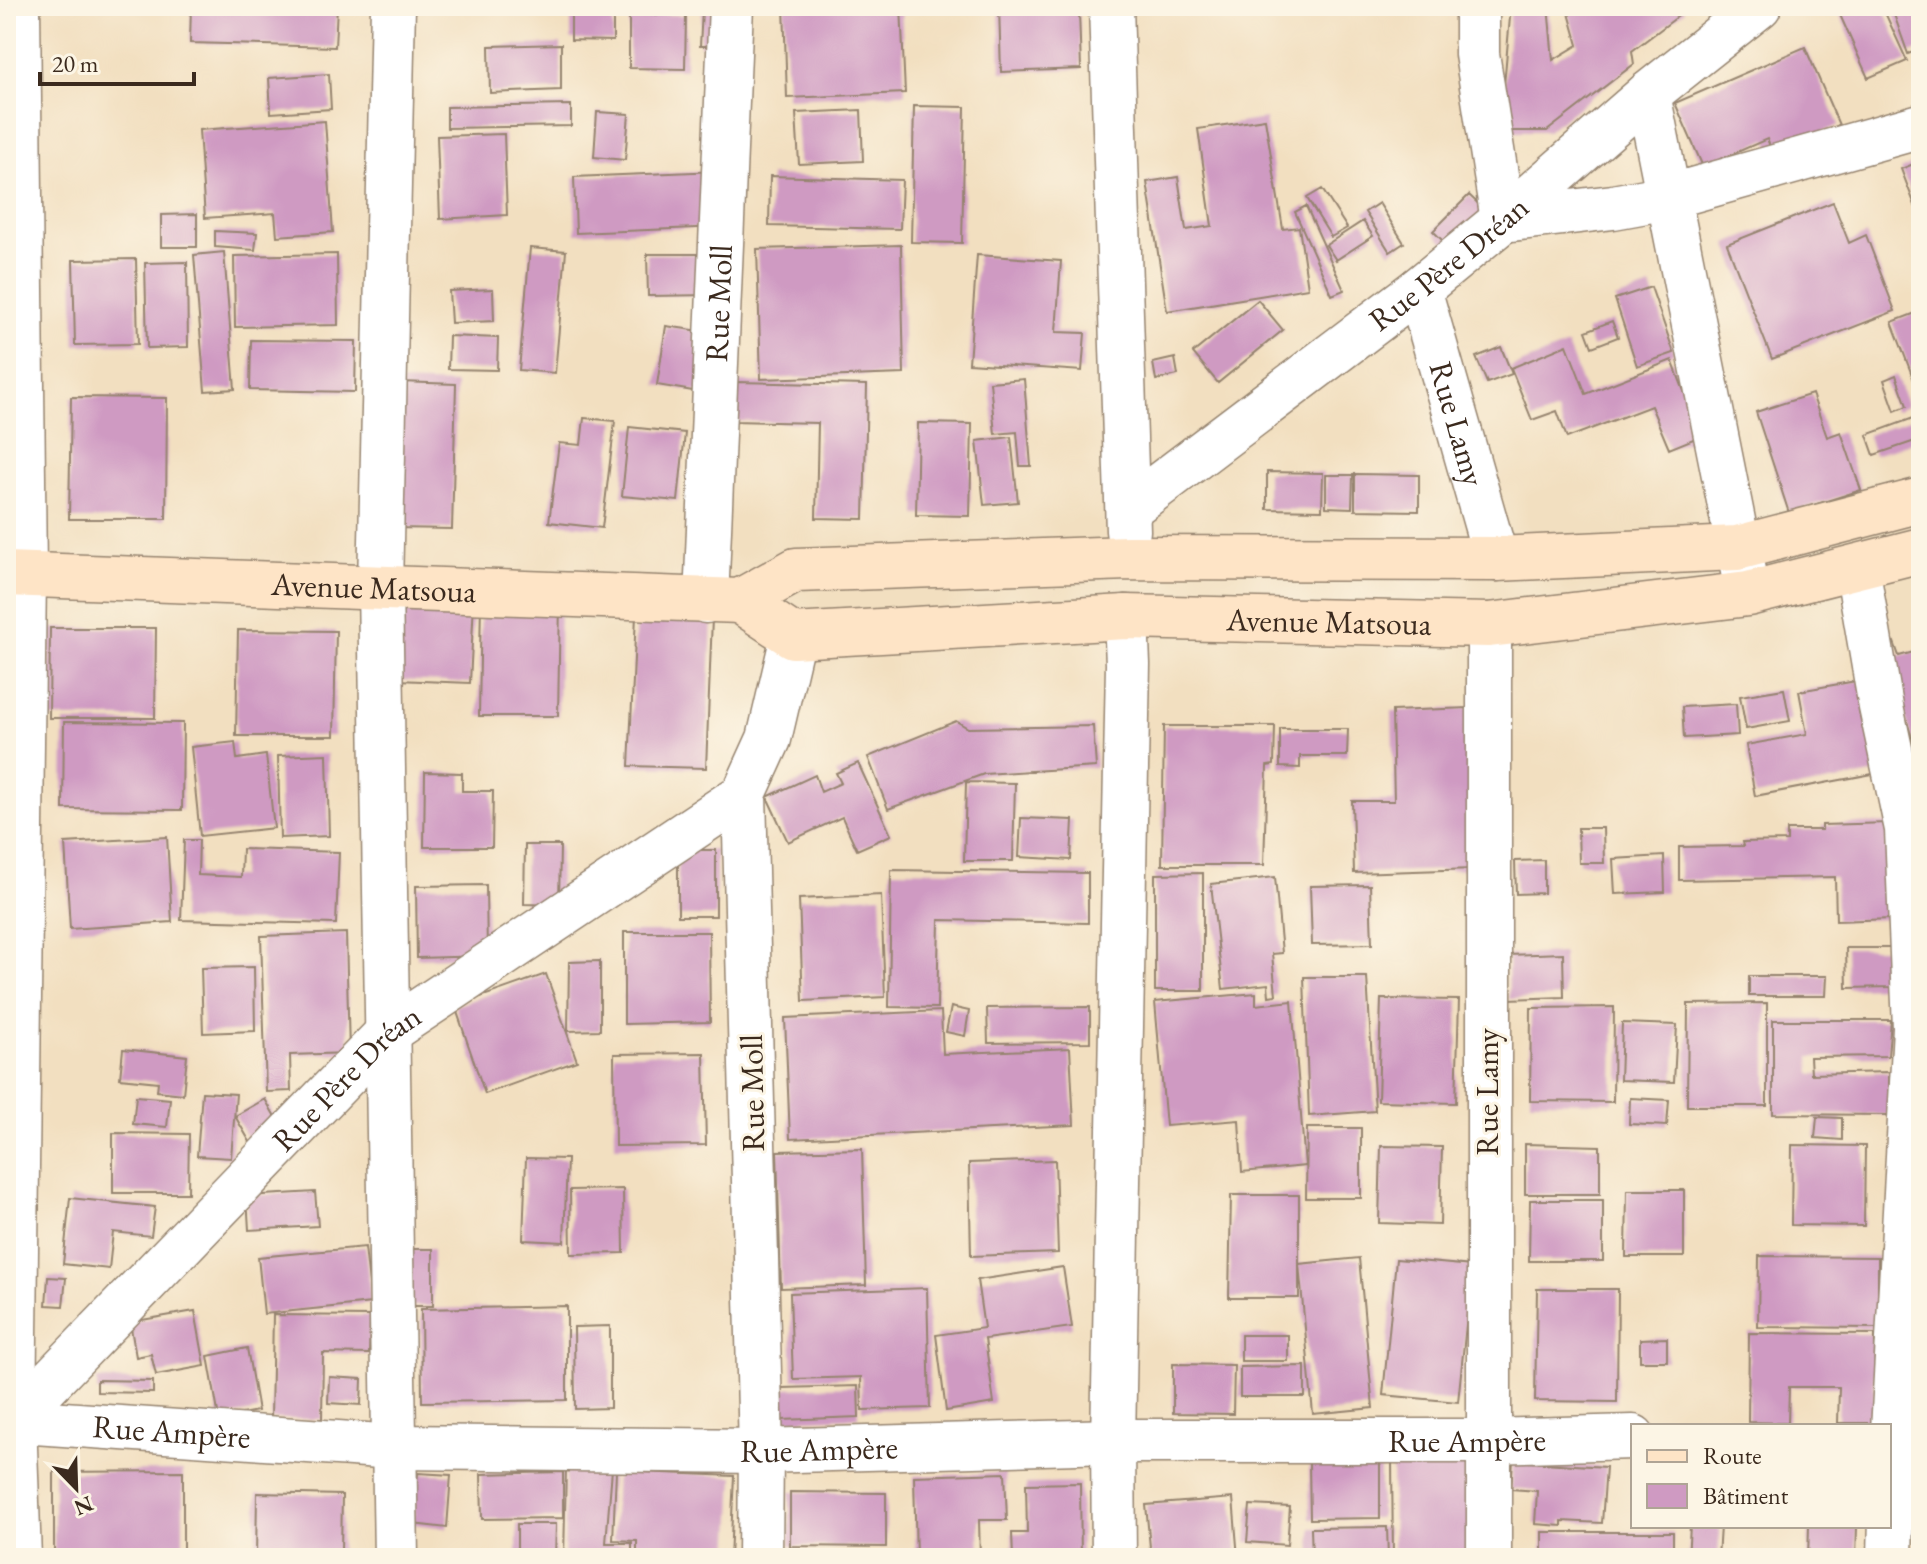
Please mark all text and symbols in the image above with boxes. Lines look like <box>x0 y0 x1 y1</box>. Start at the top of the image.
scale bar <box>40 36 194 86</box>
text: 20 m <box>52 48 99 79</box>
street label: Rue Père Dréan <box>1360 186 1538 341</box>
street label: Rue Moll <box>695 243 742 363</box>
street label: Rue Lamy <box>1420 356 1495 492</box>
street label: Avenue Matsoua <box>269 563 477 612</box>
street label: Avenue Matsoua <box>1225 598 1432 645</box>
street label: Rue Père Dréan <box>263 995 429 1160</box>
street label: Rue Lamy <box>1466 1027 1508 1156</box>
street label: Rue Moll <box>730 1034 774 1152</box>
street label: Rue Ampère <box>91 1405 252 1458</box>
street label: Rue Ampère <box>1388 1418 1546 1462</box>
legend <box>1631 1424 1891 1528</box>
street label: Rue Ampère <box>740 1426 899 1472</box>
text: Route <box>1703 1440 1762 1471</box>
north arrow <box>36 1448 116 1528</box>
text: Bâtiment <box>1703 1480 1789 1511</box>
text: N <box>70 1489 97 1523</box>

